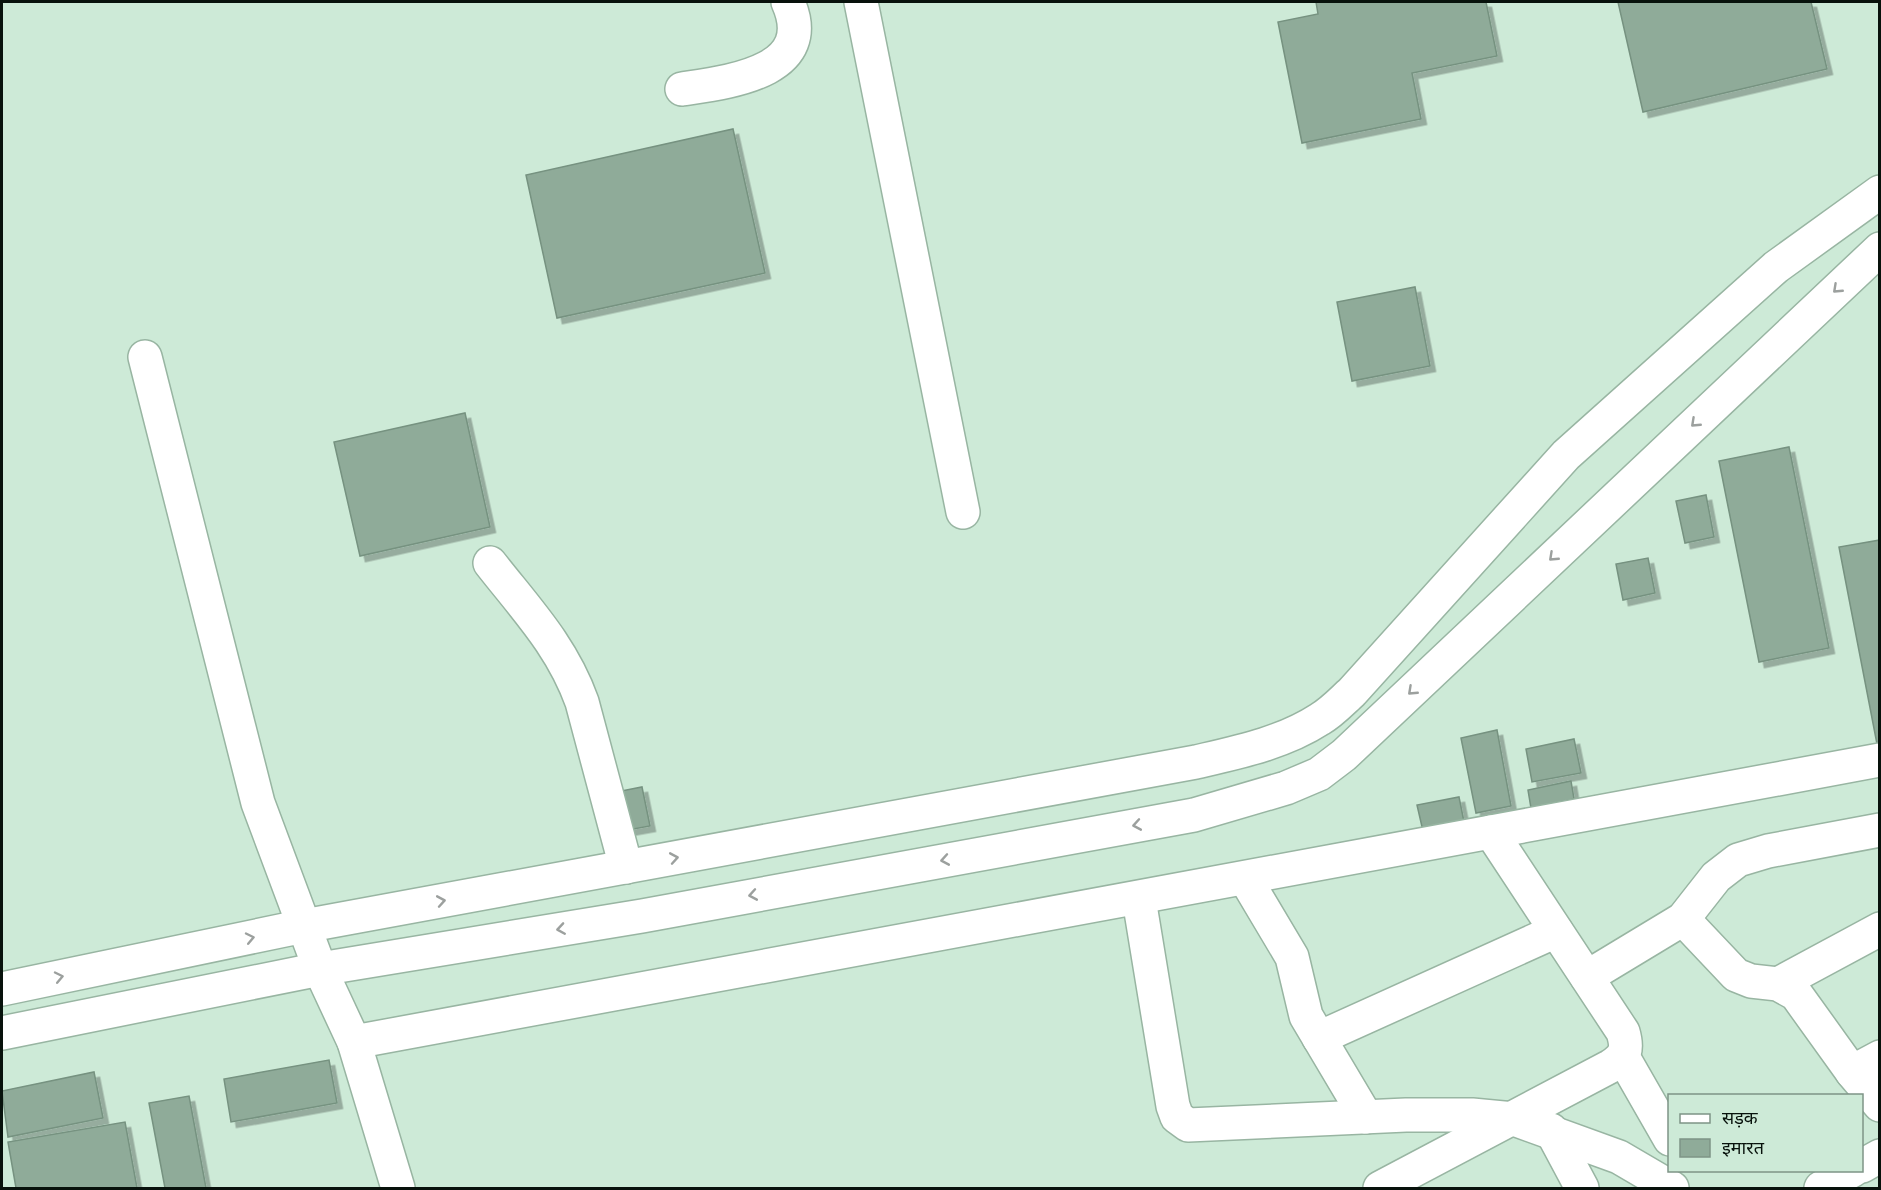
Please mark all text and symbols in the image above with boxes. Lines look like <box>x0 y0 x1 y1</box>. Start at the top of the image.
one-way arrow <box>1833 282 1844 293</box>
one-way arrow <box>1692 416 1703 427</box>
one-way arrow <box>1550 550 1560 561</box>
one-way arrow <box>1408 684 1418 695</box>
one-way arrow <box>1132 818 1142 831</box>
one-way arrow <box>669 852 679 865</box>
one-way arrow <box>940 854 949 866</box>
one-way arrow <box>748 889 758 901</box>
one-way arrow <box>437 895 446 907</box>
one-way arrow <box>556 922 566 935</box>
one-way arrow <box>244 932 254 945</box>
one-way arrow <box>53 971 63 984</box>
legend <box>1668 1094 1863 1172</box>
text: सड़क <box>1722 1106 1759 1128</box>
text: इमारत <box>1722 1136 1765 1158</box>

